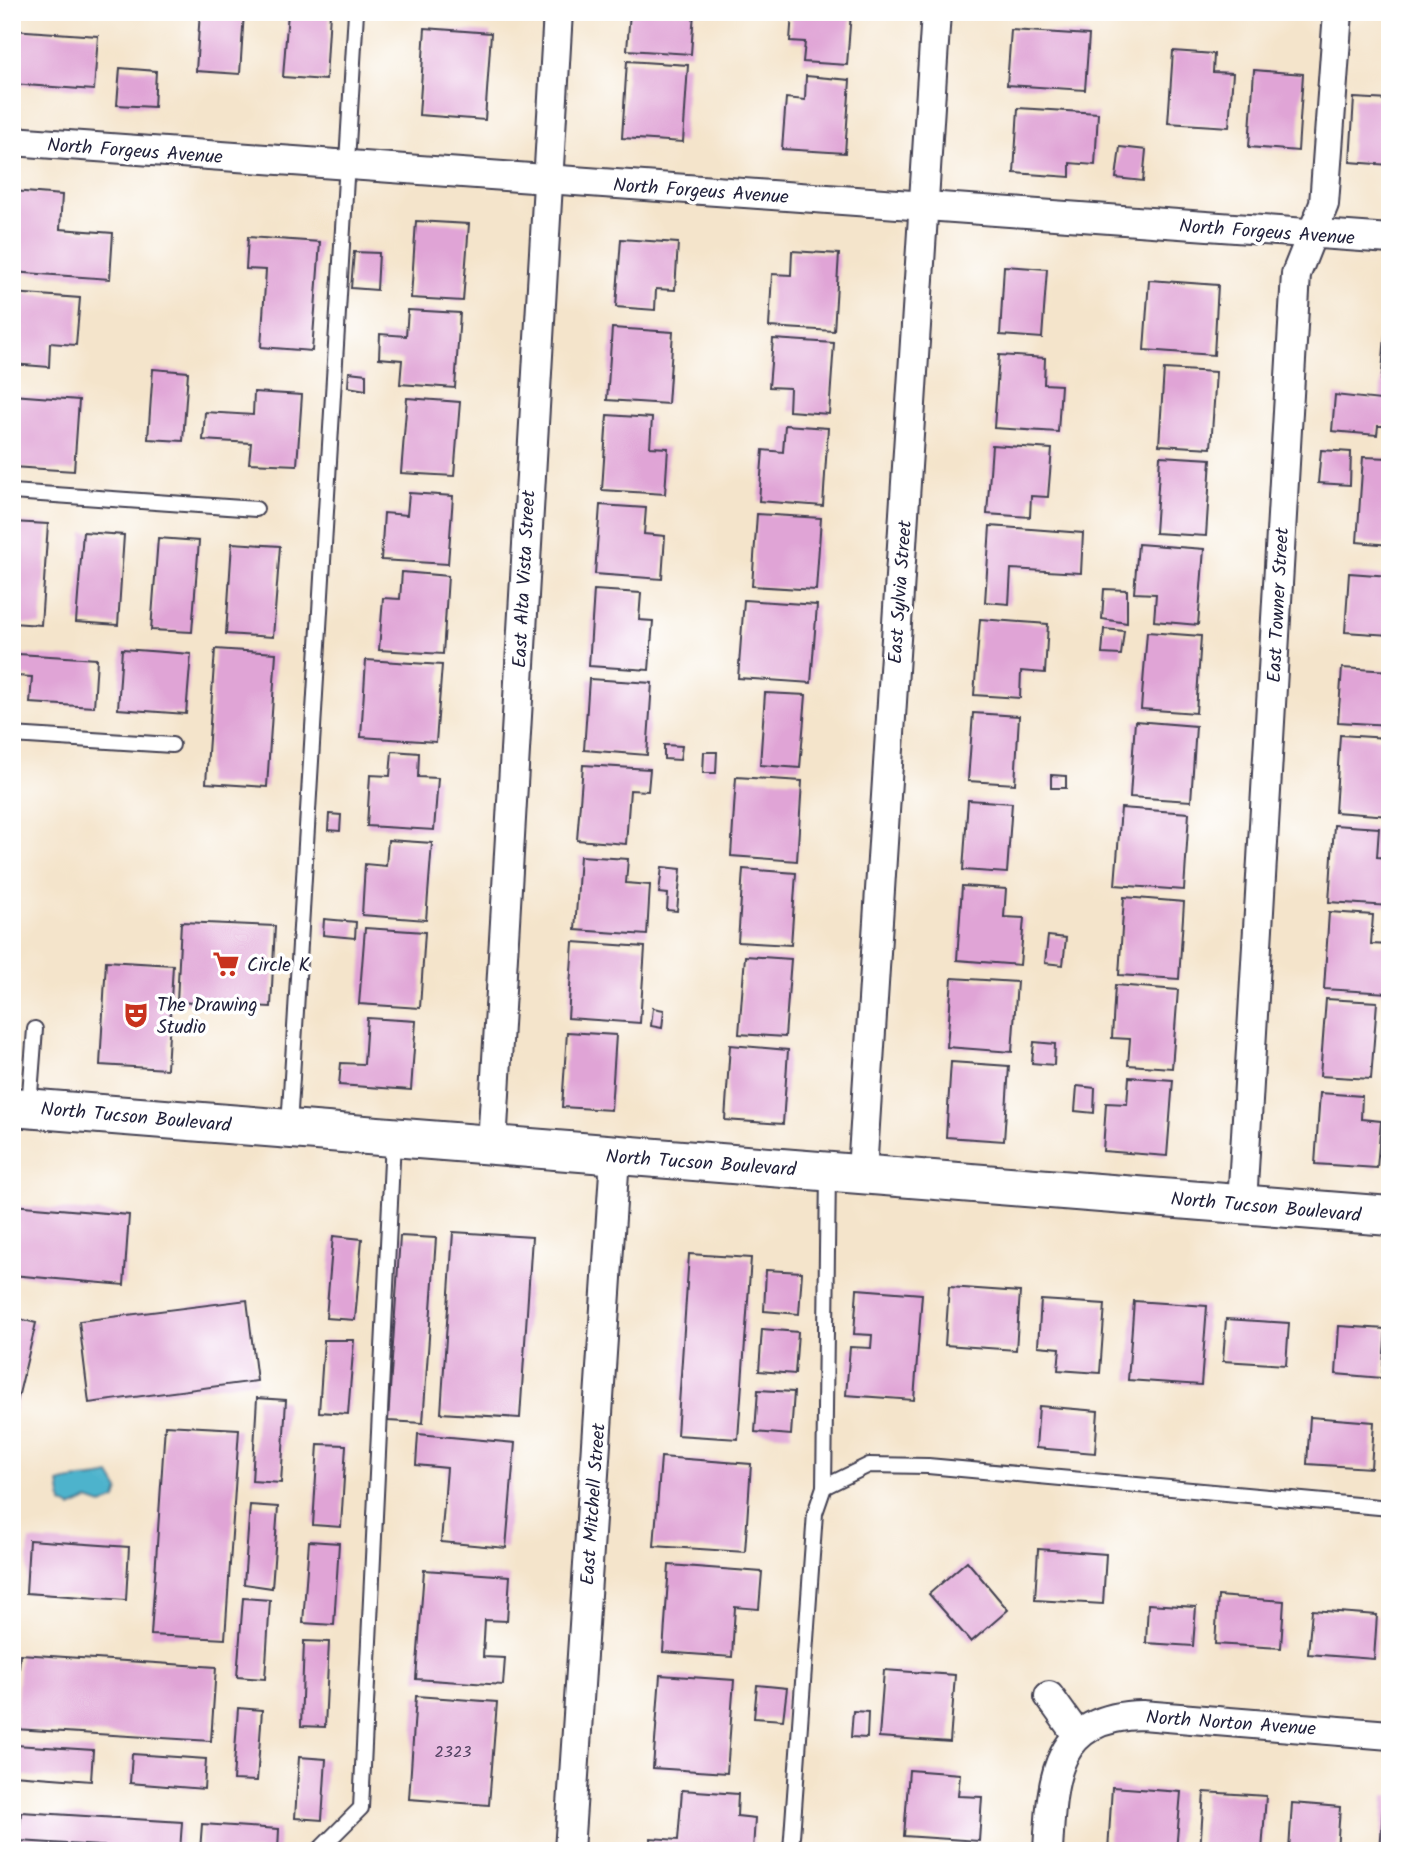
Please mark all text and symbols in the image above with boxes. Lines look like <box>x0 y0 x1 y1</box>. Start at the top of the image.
street label: North Forgeus Avenue <box>46 131 224 173</box>
street label: North Forgeus Avenue <box>612 171 790 213</box>
street label: North Forgeus Avenue <box>1178 212 1356 254</box>
street label: East Alta Vista Street <box>505 489 545 669</box>
street label: East Sylvia Street <box>881 519 921 665</box>
street label: East Towner Street <box>1260 526 1298 683</box>
supermarket icon: Circle K <box>211 949 241 979</box>
place label: Circle K <box>247 951 310 981</box>
place label: The Drawing Studio <box>157 991 257 1043</box>
theatre icon: The Drawing Studio <box>121 1000 151 1030</box>
street label: North Tucson Boulevard <box>39 1095 233 1141</box>
street label: North Tucson Boulevard <box>605 1142 798 1186</box>
street label: North Tucson Boulevard <box>1169 1185 1363 1231</box>
street label: East Mitchell Street <box>573 1422 615 1586</box>
street label: North Norton Avenue <box>1145 1703 1317 1745</box>
house number: 2323 <box>435 1740 471 1765</box>

